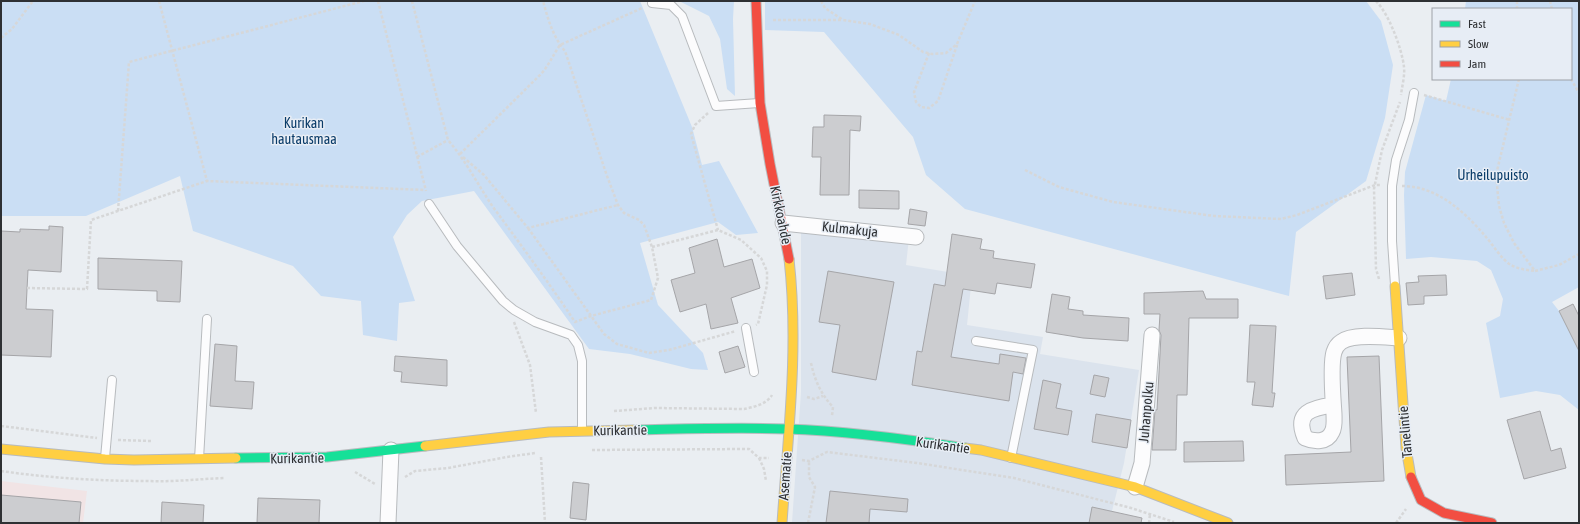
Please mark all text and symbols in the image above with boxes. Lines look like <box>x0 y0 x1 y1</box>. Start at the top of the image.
legend <box>1432 8 1572 80</box>
text: Fast <box>1468 17 1486 31</box>
text: Slow <box>1468 37 1489 51</box>
text: Jam <box>1468 57 1486 71</box>
park label: Kurikan hautausmaa <box>271 115 337 147</box>
park label: Urheilupuisto <box>1457 167 1529 183</box>
street label: Kirkkoahde <box>767 184 795 246</box>
street label: Kulmakuja <box>821 218 879 240</box>
street label: Juhanpolku <box>1135 381 1157 443</box>
street label: Tanelintie <box>1395 405 1415 459</box>
street label: Kurikantie <box>593 422 647 438</box>
street label: Kurikantie <box>915 433 971 457</box>
street label: Kurikantie <box>270 450 324 466</box>
street label: Asematie <box>775 451 795 501</box>

